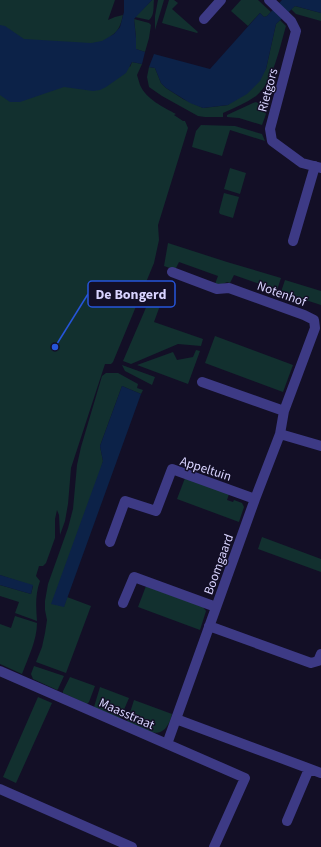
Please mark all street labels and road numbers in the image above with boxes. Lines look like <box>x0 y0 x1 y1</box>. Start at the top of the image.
street label: Rietgors <box>254 66 283 114</box>
street label: Notenhof <box>255 277 310 312</box>
street label: Appeltuin <box>178 452 234 486</box>
street label: Boomgaard <box>200 531 238 597</box>
street label: Maasstraat <box>96 694 158 734</box>

